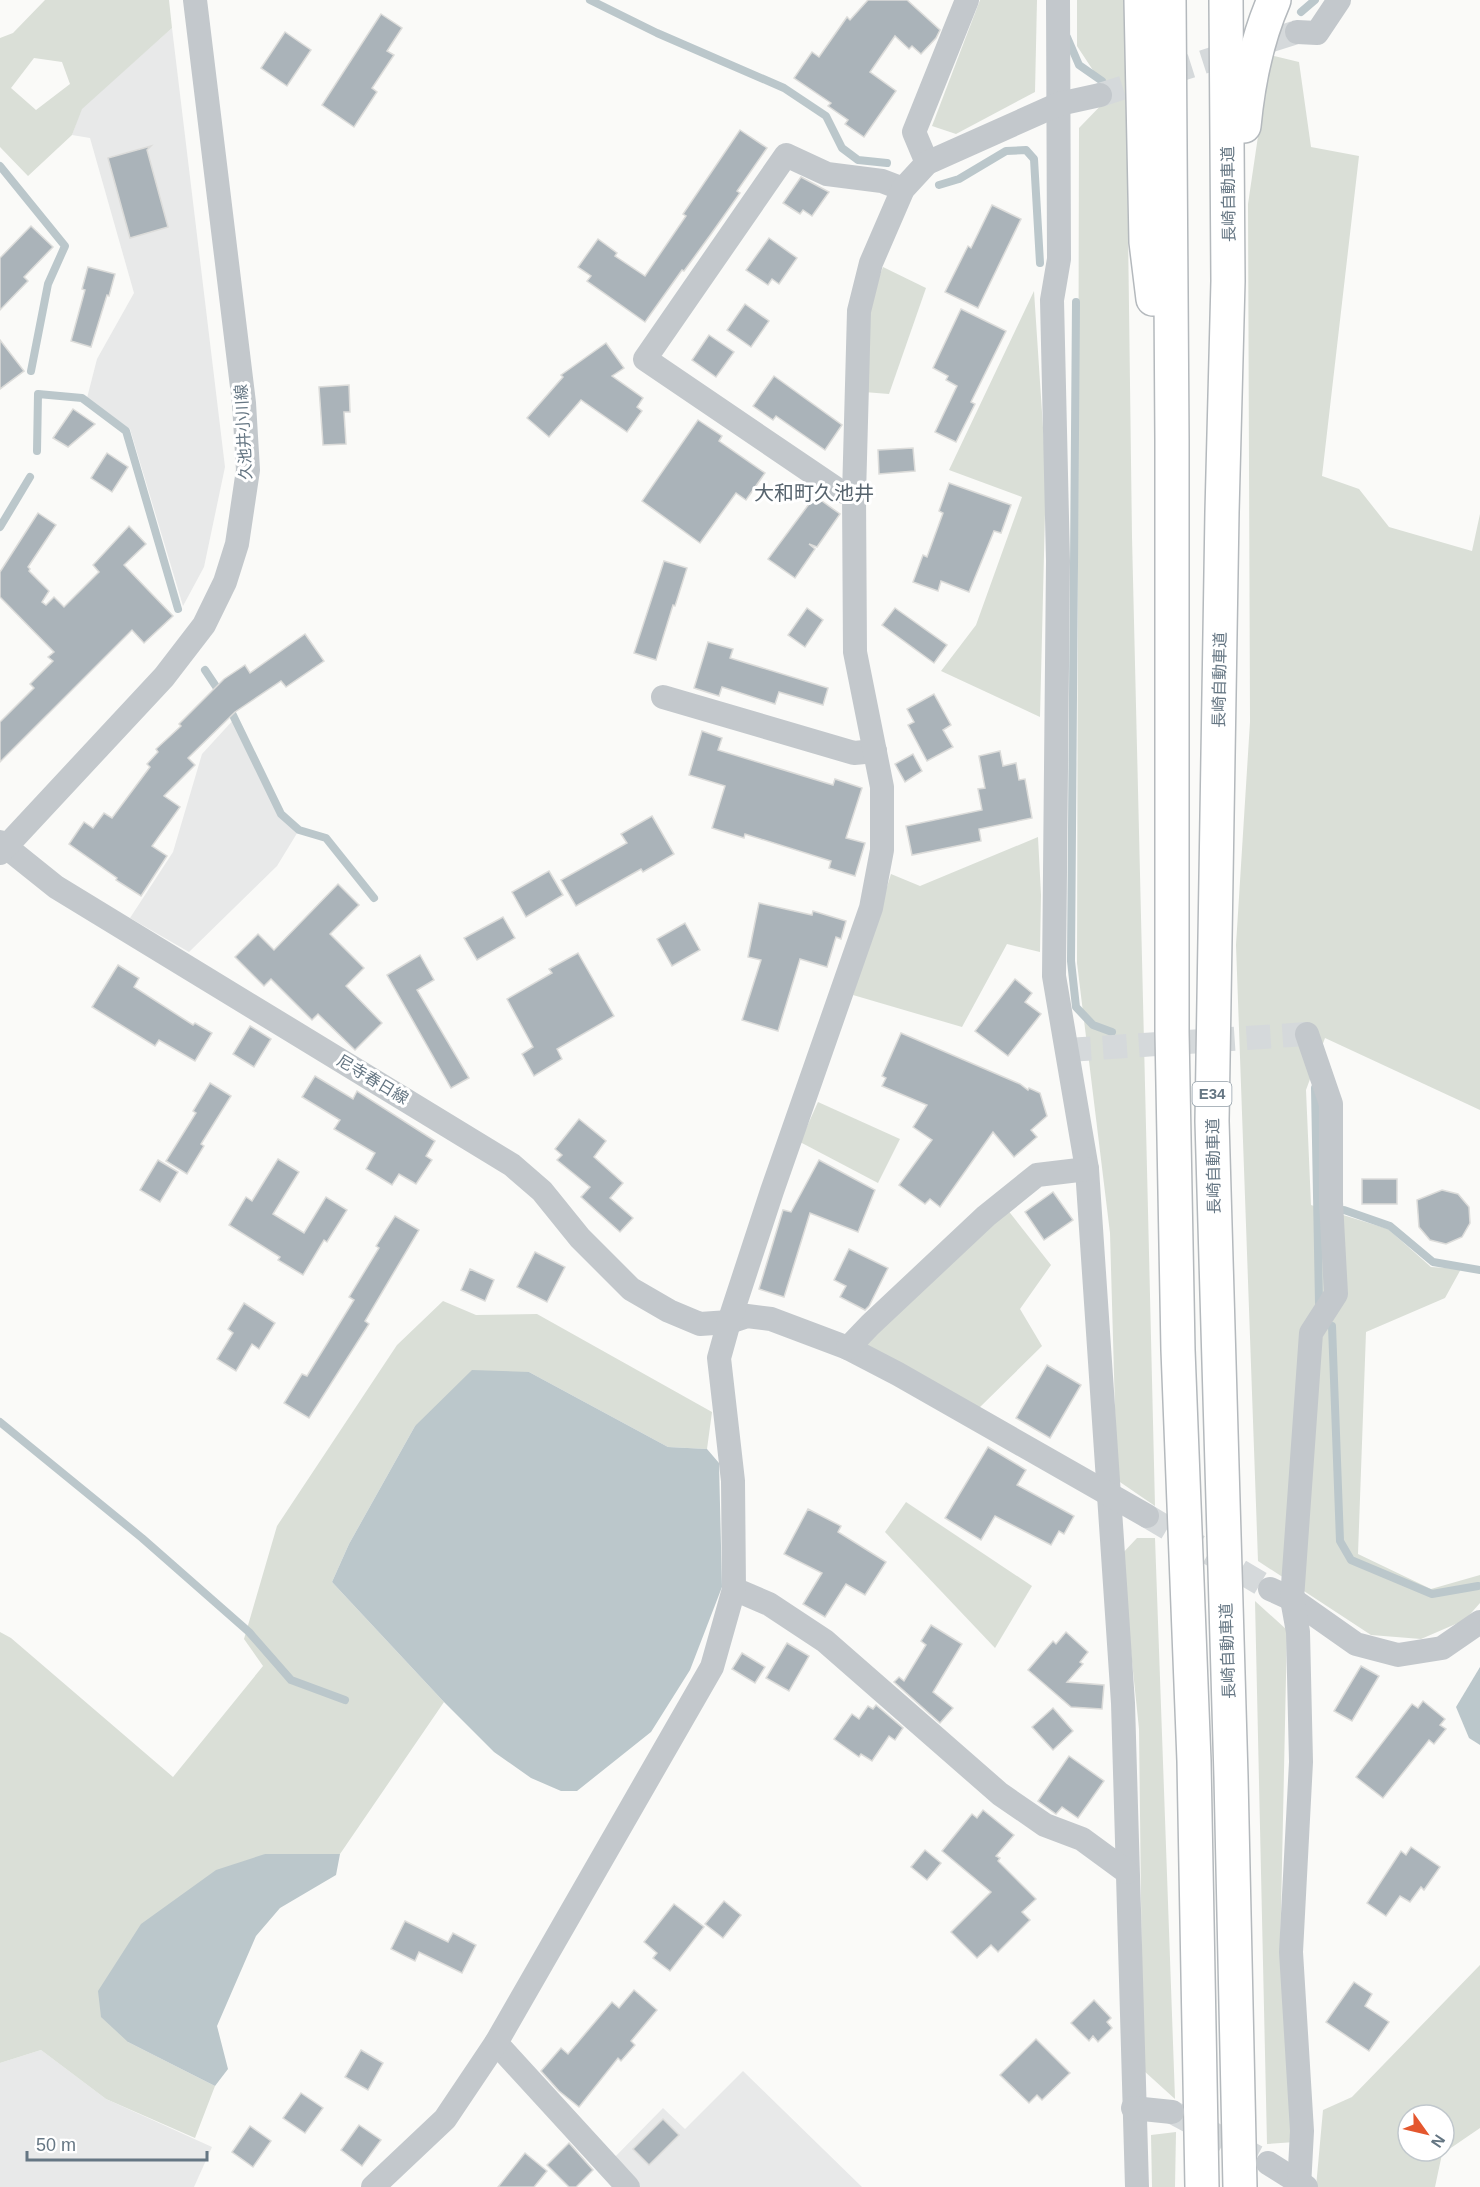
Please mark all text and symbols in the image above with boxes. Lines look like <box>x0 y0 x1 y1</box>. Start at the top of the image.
street label: 長崎自動車道 <box>1219 146 1238 242</box>
street label: 久池井小川線 <box>232 384 255 480</box>
district label: 大和町久池井 <box>754 482 874 504</box>
street label: 長崎自動車道 <box>1210 632 1229 728</box>
street label: 尼寺春日線 <box>334 1052 411 1107</box>
road number: E34 <box>1192 1082 1232 1106</box>
street label: 長崎自動車道 <box>1204 1118 1223 1214</box>
street label: 長崎自動車道 <box>1217 1603 1238 1699</box>
north arrow <box>1396 2103 1456 2163</box>
scale bar <box>27 2124 207 2162</box>
text: N <box>1428 2132 1448 2151</box>
text: 50 m <box>36 2135 76 2155</box>

